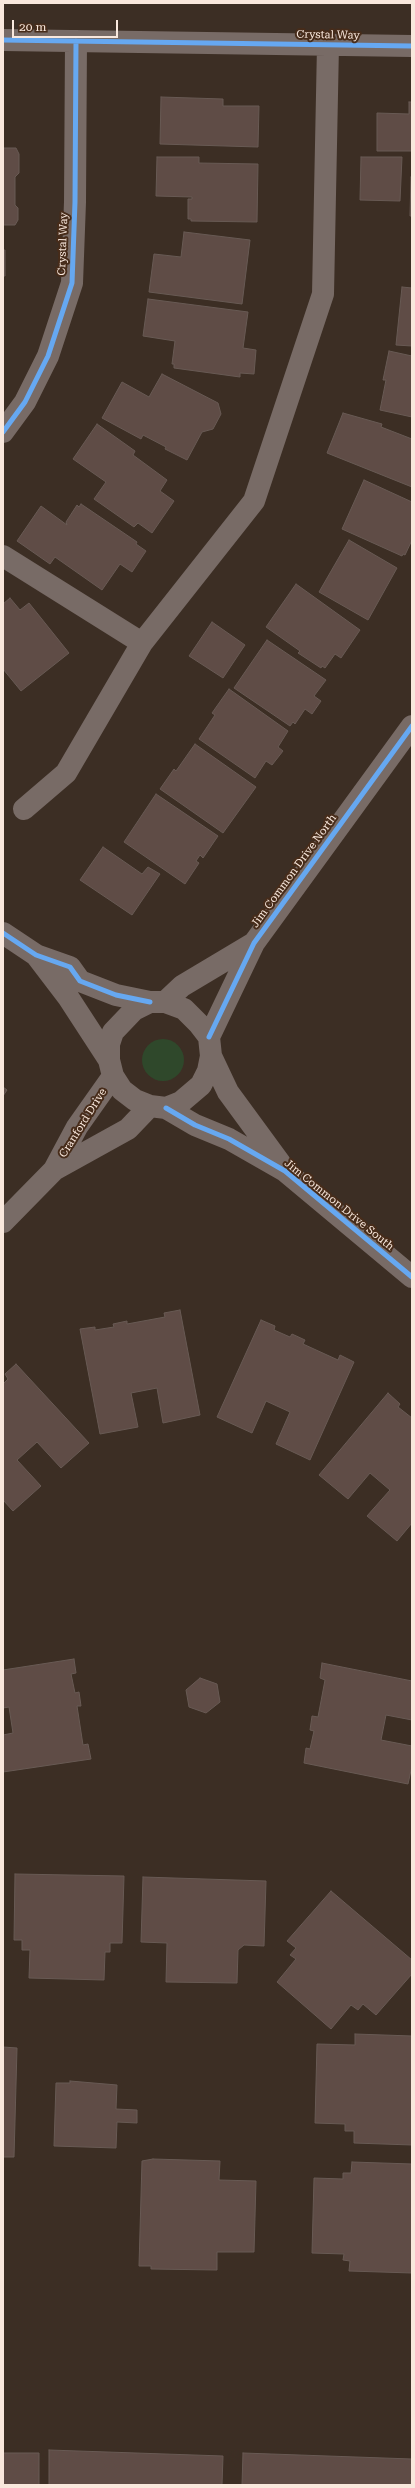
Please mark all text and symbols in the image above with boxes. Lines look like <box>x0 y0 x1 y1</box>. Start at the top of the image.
scale bar <box>14 12 120 38</box>
text: 20 m <box>19 20 46 34</box>
street label: Crystal Way <box>296 28 360 42</box>
street label: Crystal Way <box>55 212 71 276</box>
street label: Jim Common Drive North <box>248 812 340 930</box>
street label: Cranford Drive <box>56 1086 110 1160</box>
street label: Jim Common Drive South <box>282 1157 396 1253</box>

